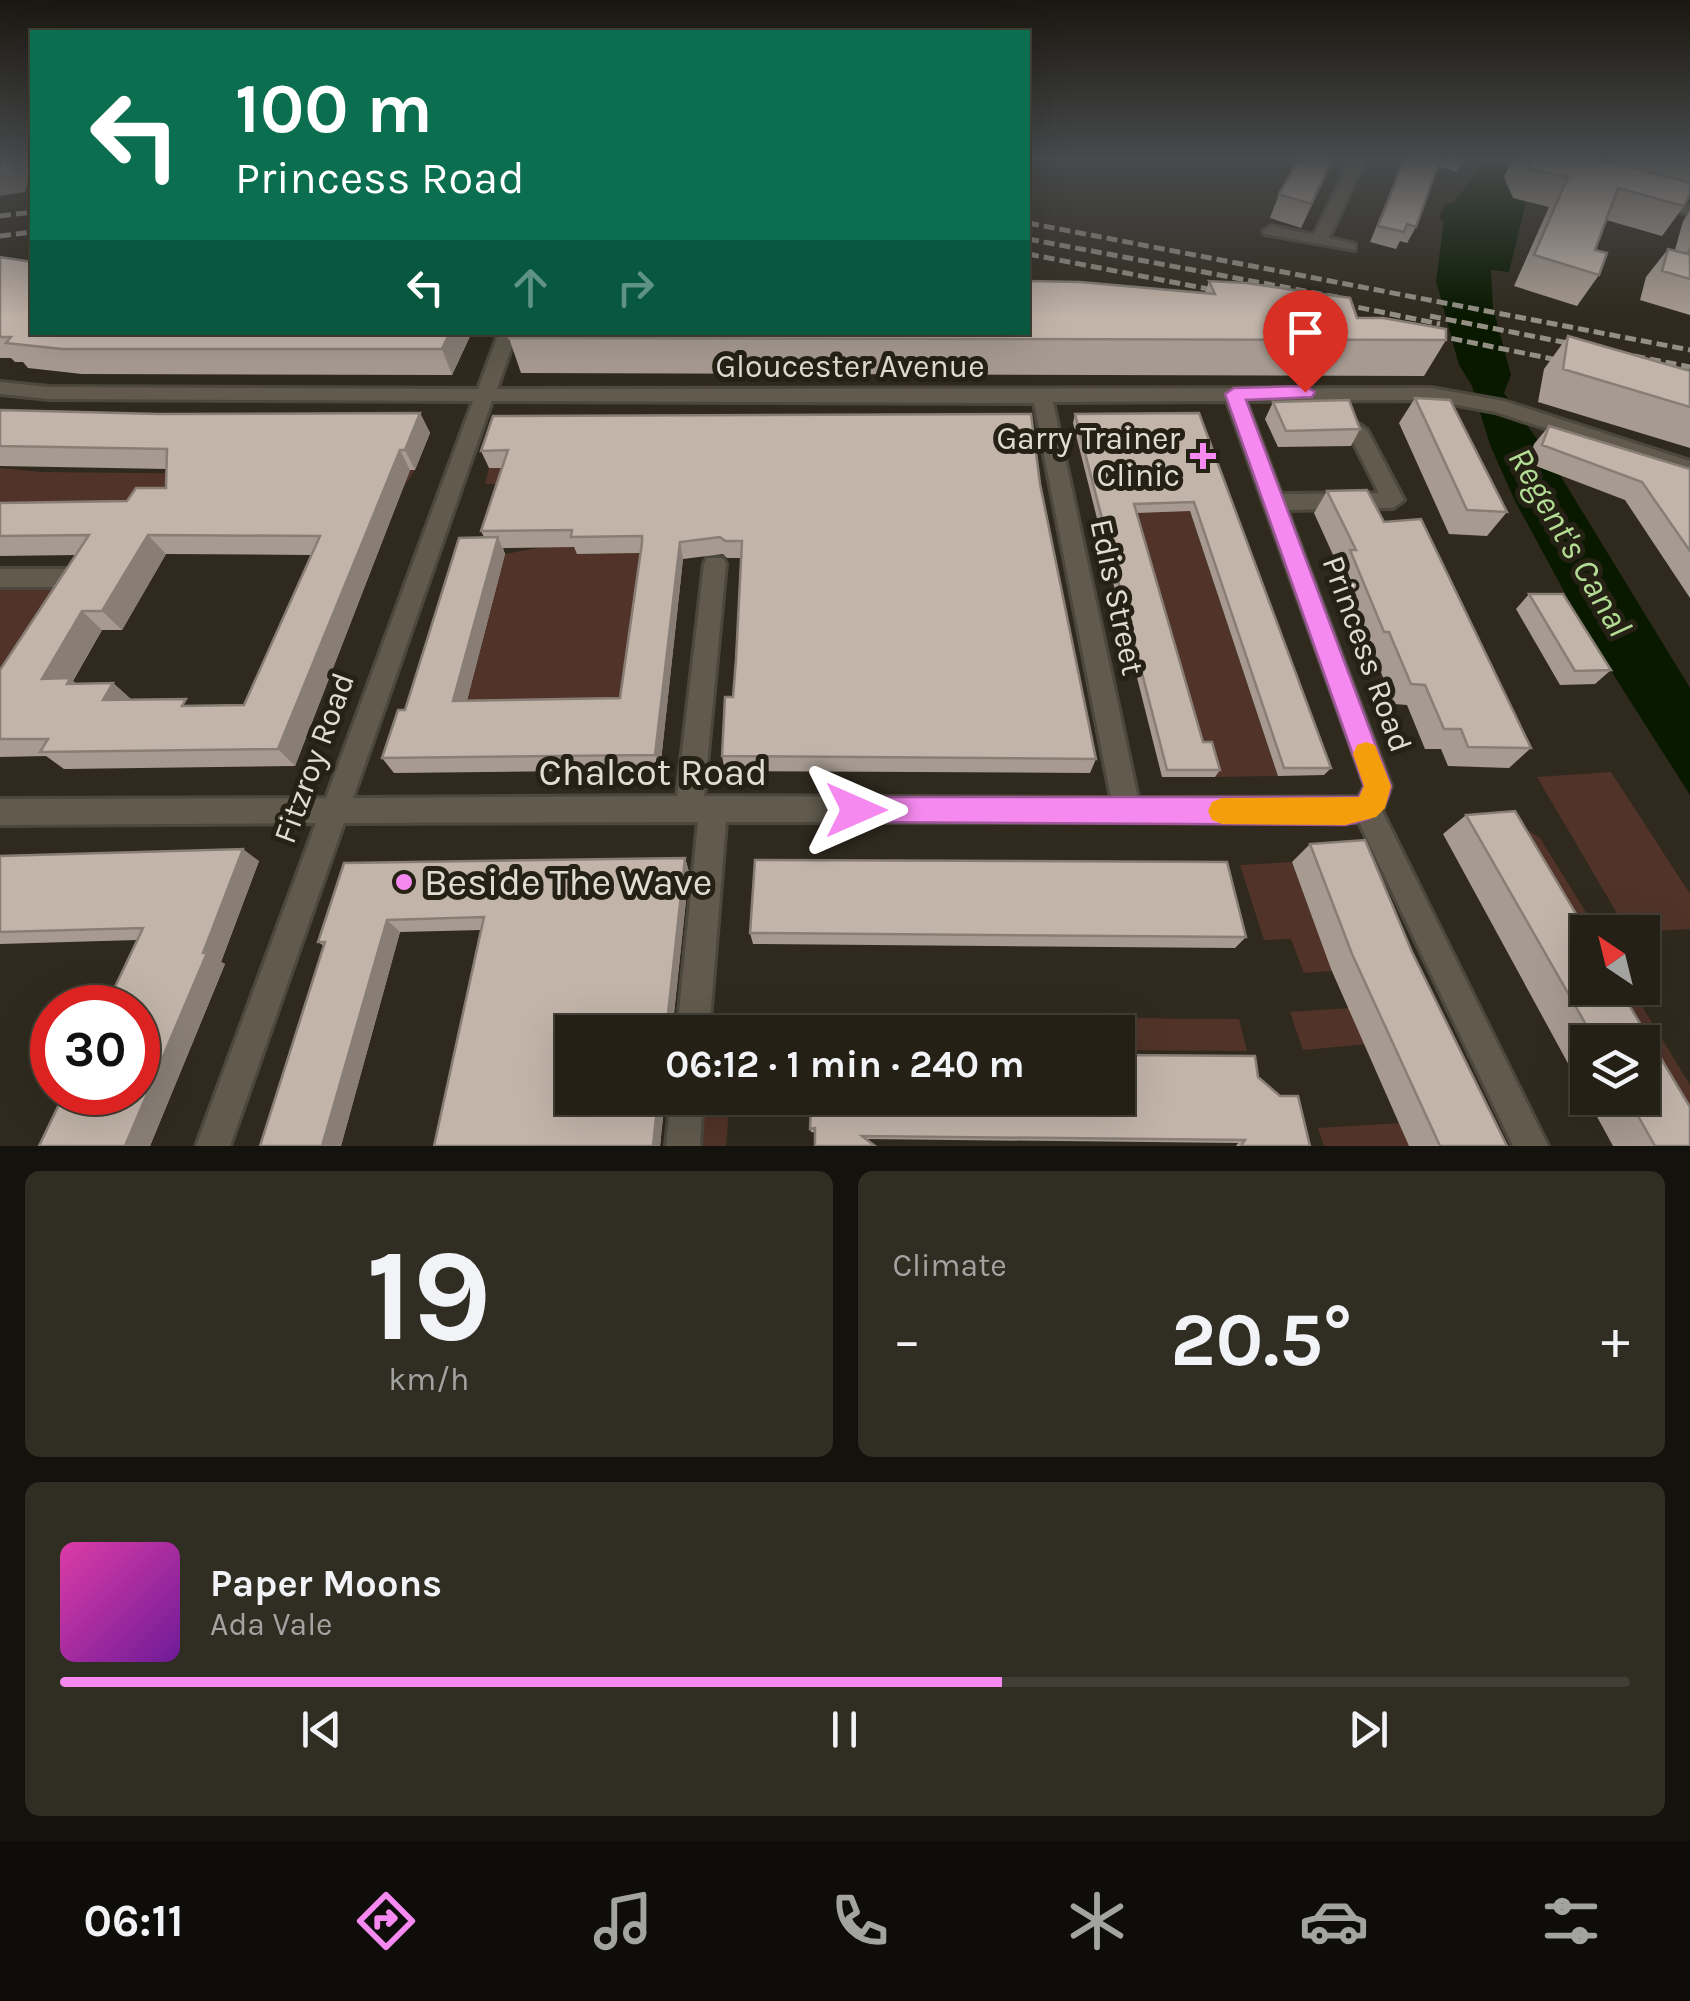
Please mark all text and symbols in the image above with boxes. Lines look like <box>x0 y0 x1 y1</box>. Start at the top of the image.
text: 100 m <box>235 68 433 150</box>
icon: left <box>70 70 200 200</box>
text: Princess Road <box>235 152 525 204</box>
icon: left <box>398 260 453 315</box>
icon: ahead <box>503 260 558 315</box>
icon: right <box>608 260 663 315</box>
pin <box>1263 290 1348 393</box>
icon: arrive <box>1278 305 1333 360</box>
street label: Gloucester Avenue <box>715 348 985 385</box>
place label: Garry Trainer Clinic <box>996 420 1180 494</box>
water label: Regent's Canal <box>1499 440 1641 644</box>
marker: Garry Trainer Clinic <box>1190 443 1216 469</box>
street label: Edis Street <box>1082 516 1152 678</box>
street label: Princess Road <box>1314 551 1420 757</box>
street label: Fitzroy Road <box>266 668 362 848</box>
street label: Chalcot Road <box>539 750 767 795</box>
position arrow <box>804 758 908 862</box>
place label: Beside The Wave <box>424 860 712 905</box>
marker: Beside The Wave <box>393 871 415 893</box>
north arrow <box>1570 915 1660 1005</box>
map controls <box>1570 915 1660 1115</box>
speed limit sign: 30 <box>30 985 160 1115</box>
button: layers <box>1570 1025 1660 1115</box>
text: 06:12 · 1 min · 240 m <box>665 1042 1025 1087</box>
text: 19 <box>366 1220 492 1372</box>
text: Climate <box>893 1247 1007 1284</box>
text: 20.5° <box>1170 1296 1352 1384</box>
text: − <box>893 1308 921 1372</box>
text: + <box>1601 1308 1630 1372</box>
text: km/h <box>388 1361 469 1398</box>
text: Paper Moons <box>210 1561 442 1606</box>
text: Ada Vale <box>210 1606 333 1643</box>
icon: previous <box>294 1702 349 1757</box>
icon: pause <box>817 1702 872 1757</box>
icon: next <box>1341 1702 1396 1757</box>
icon: directions <box>351 1886 421 1956</box>
icon: music <box>588 1886 658 1956</box>
icon: phone <box>825 1886 895 1956</box>
icon: climate <box>1062 1886 1132 1956</box>
icon: car <box>1299 1886 1369 1956</box>
icon: filters <box>1536 1886 1606 1956</box>
text: 06:11 <box>84 1895 184 1947</box>

